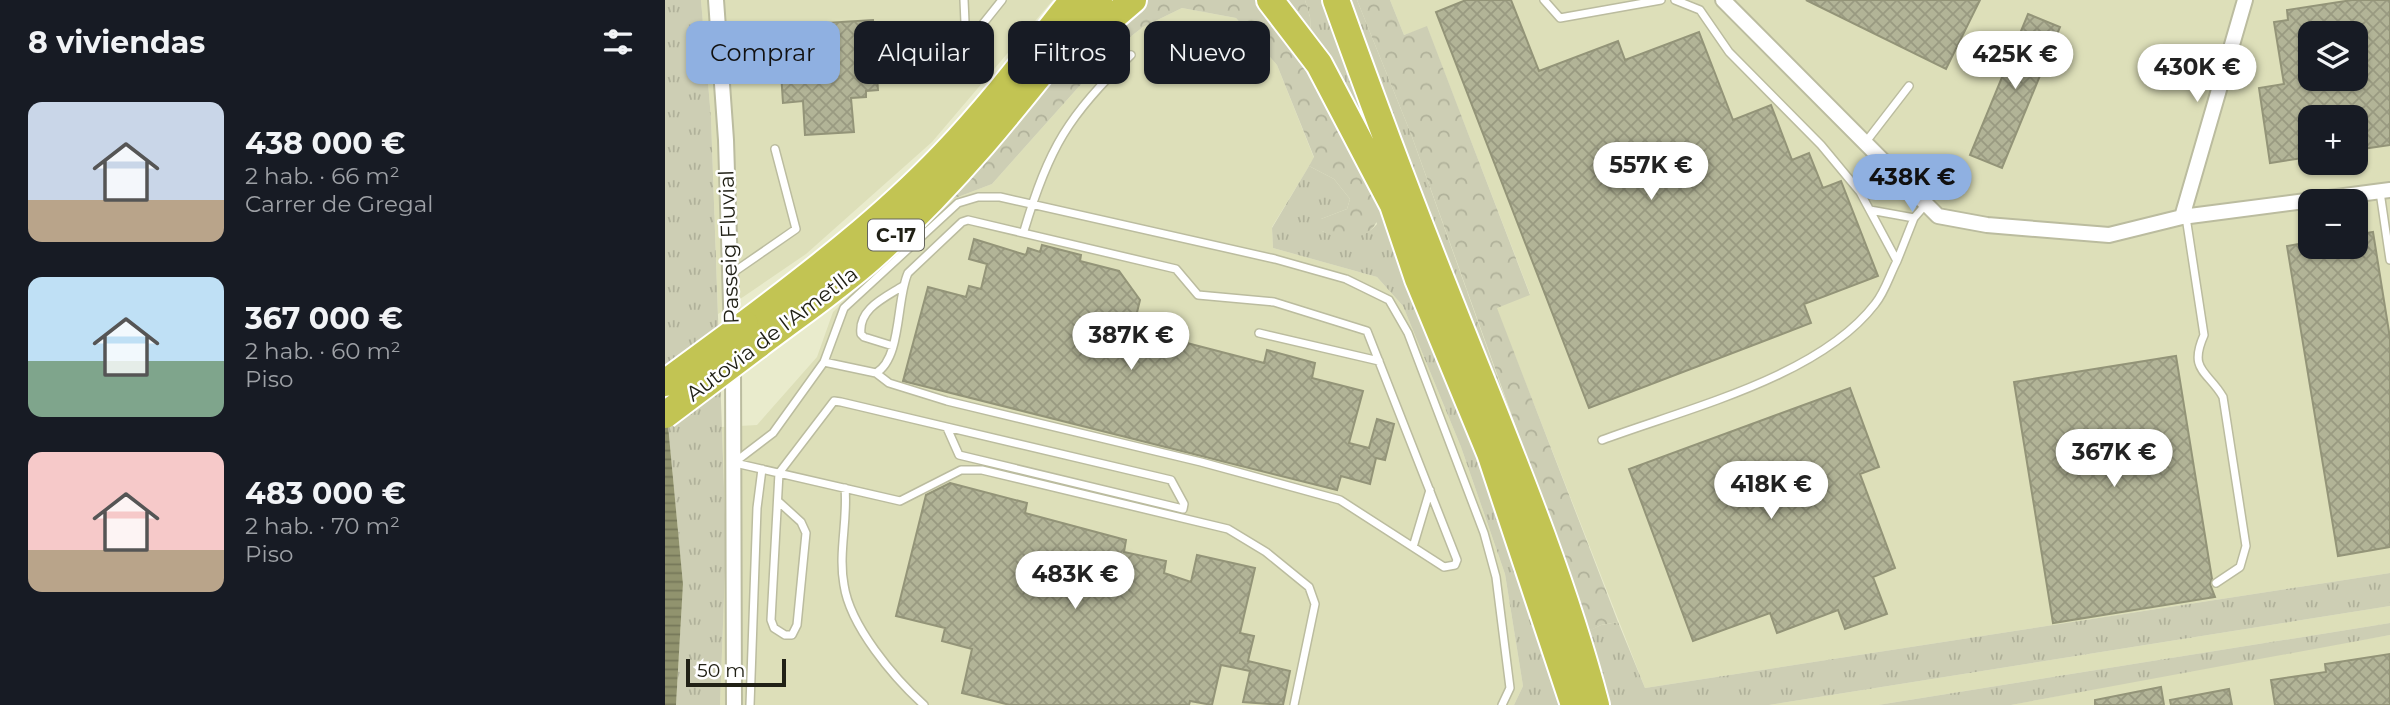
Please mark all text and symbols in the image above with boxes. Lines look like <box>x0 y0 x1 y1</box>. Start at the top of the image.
chip: Comprar <box>686 21 840 84</box>
chip: Alquilar <box>854 21 994 84</box>
chip: Filtros <box>1008 21 1130 84</box>
chip: Nuevo <box>1144 21 1270 84</box>
map controls <box>2298 21 2368 259</box>
button: layers <box>2298 21 2368 91</box>
icon: filters <box>599 23 637 61</box>
text: 8 viviendas <box>28 24 205 61</box>
pin: 425K € <box>1958 32 2072 91</box>
text: 425K € <box>1972 40 2058 68</box>
pin: 430K € <box>2140 44 2254 104</box>
text: 430K € <box>2153 53 2241 81</box>
button: + <box>2298 105 2368 175</box>
text: 438 000 € <box>245 125 405 162</box>
icon: home <box>84 130 168 214</box>
pin: 557K € <box>1594 142 1708 202</box>
text: 557K € <box>1609 151 1693 179</box>
pin: 438K € <box>1855 154 1969 214</box>
text: 2 hab. · 66 m² <box>245 162 400 190</box>
text: 438K € <box>1869 163 1955 191</box>
street label: Passeig Fluvial <box>713 170 744 324</box>
button: − <box>2298 189 2368 259</box>
text: Carrer de Gregal <box>245 190 433 218</box>
road number: C-17 <box>868 219 924 250</box>
street label: Autovia de l'Ametlla <box>681 261 862 406</box>
text: 367 000 € <box>245 300 403 337</box>
icon: home <box>84 305 168 389</box>
pin: 387K € <box>1074 312 1188 372</box>
text: 387K € <box>1088 321 1174 349</box>
text: 2 hab. · 60 m² <box>245 337 401 365</box>
text: Piso <box>245 365 293 393</box>
pin: 367K € <box>2057 430 2171 489</box>
text: 367K € <box>2072 438 2156 466</box>
pin: 418K € <box>1714 462 1828 521</box>
text: 418K € <box>1730 470 1812 498</box>
text: 483 000 € <box>245 475 406 512</box>
icon: home <box>84 480 168 564</box>
text: 2 hab. · 70 m² <box>245 512 400 540</box>
text: Piso <box>245 540 293 568</box>
pin: 483K € <box>1018 552 1132 611</box>
text: 483K € <box>1031 560 1119 588</box>
scale bar <box>686 656 786 688</box>
text: 50 m <box>697 659 745 682</box>

